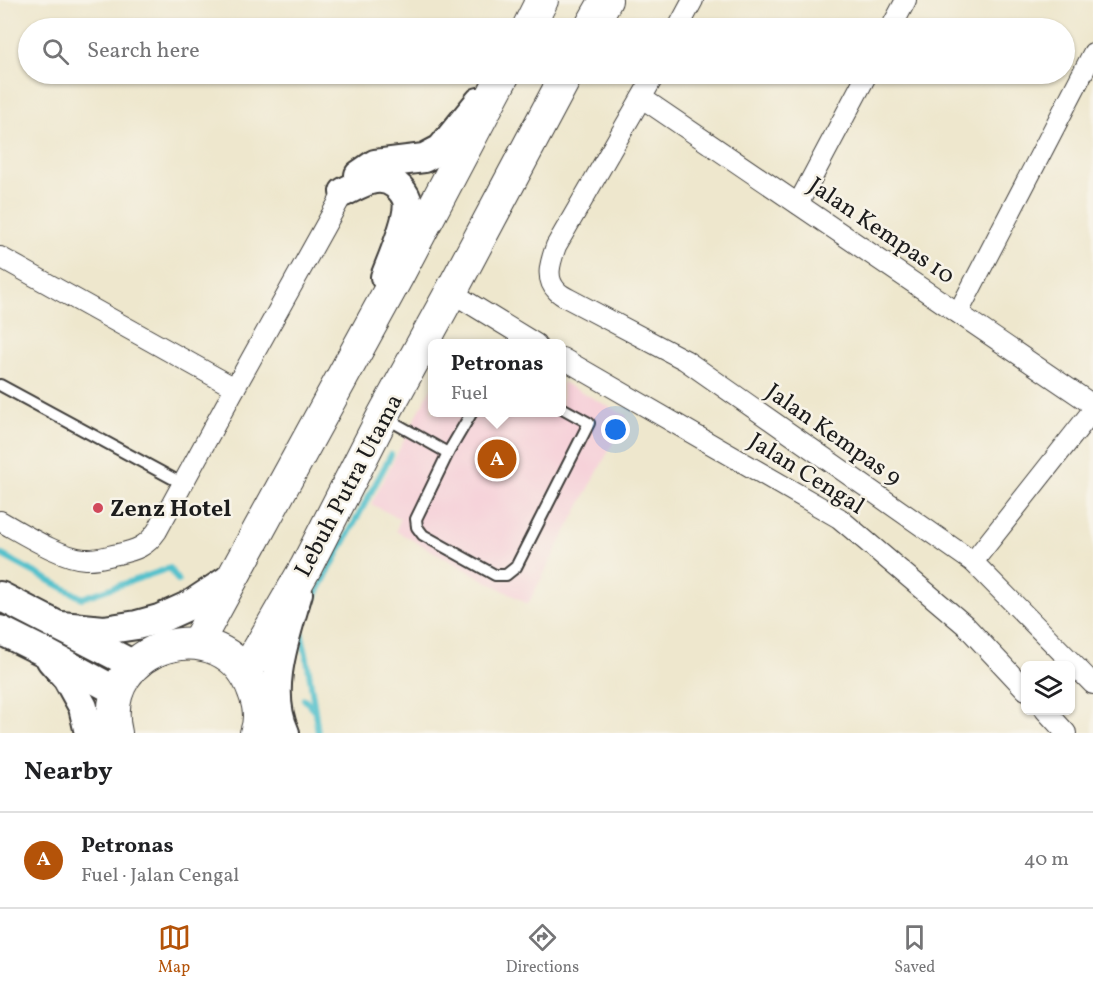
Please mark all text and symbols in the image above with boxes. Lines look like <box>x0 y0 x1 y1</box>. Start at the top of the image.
search box <box>18 18 1075 84</box>
icon: search <box>39 35 72 68</box>
text: Search here <box>87 36 200 67</box>
street label: Jalan Kempas 10 <box>801 170 961 293</box>
popup <box>428 339 566 417</box>
text: Petronas <box>451 349 543 380</box>
street label: Jalan Kempas 9 <box>758 376 908 495</box>
text: Fuel <box>451 380 488 408</box>
street label: Lebuh Putra Utama <box>287 388 412 584</box>
your location <box>601 415 630 444</box>
street label: Jalan Cengal <box>741 426 870 524</box>
pin: A <box>478 436 516 482</box>
place label: Zenz Hotel <box>110 493 231 527</box>
marker: Zenz Hotel <box>91 501 105 515</box>
map controls <box>1021 661 1075 715</box>
button: layers <box>1021 661 1075 715</box>
text: Nearby <box>24 754 113 790</box>
text: Petronas <box>81 831 174 862</box>
text: A <box>36 846 51 874</box>
text: 40 m <box>1024 846 1069 874</box>
text: Fuel · Jalan Cengal <box>81 862 239 890</box>
tab: Map <box>158 921 191 979</box>
tab: Directions <box>506 921 579 979</box>
tab: Saved <box>894 921 935 979</box>

